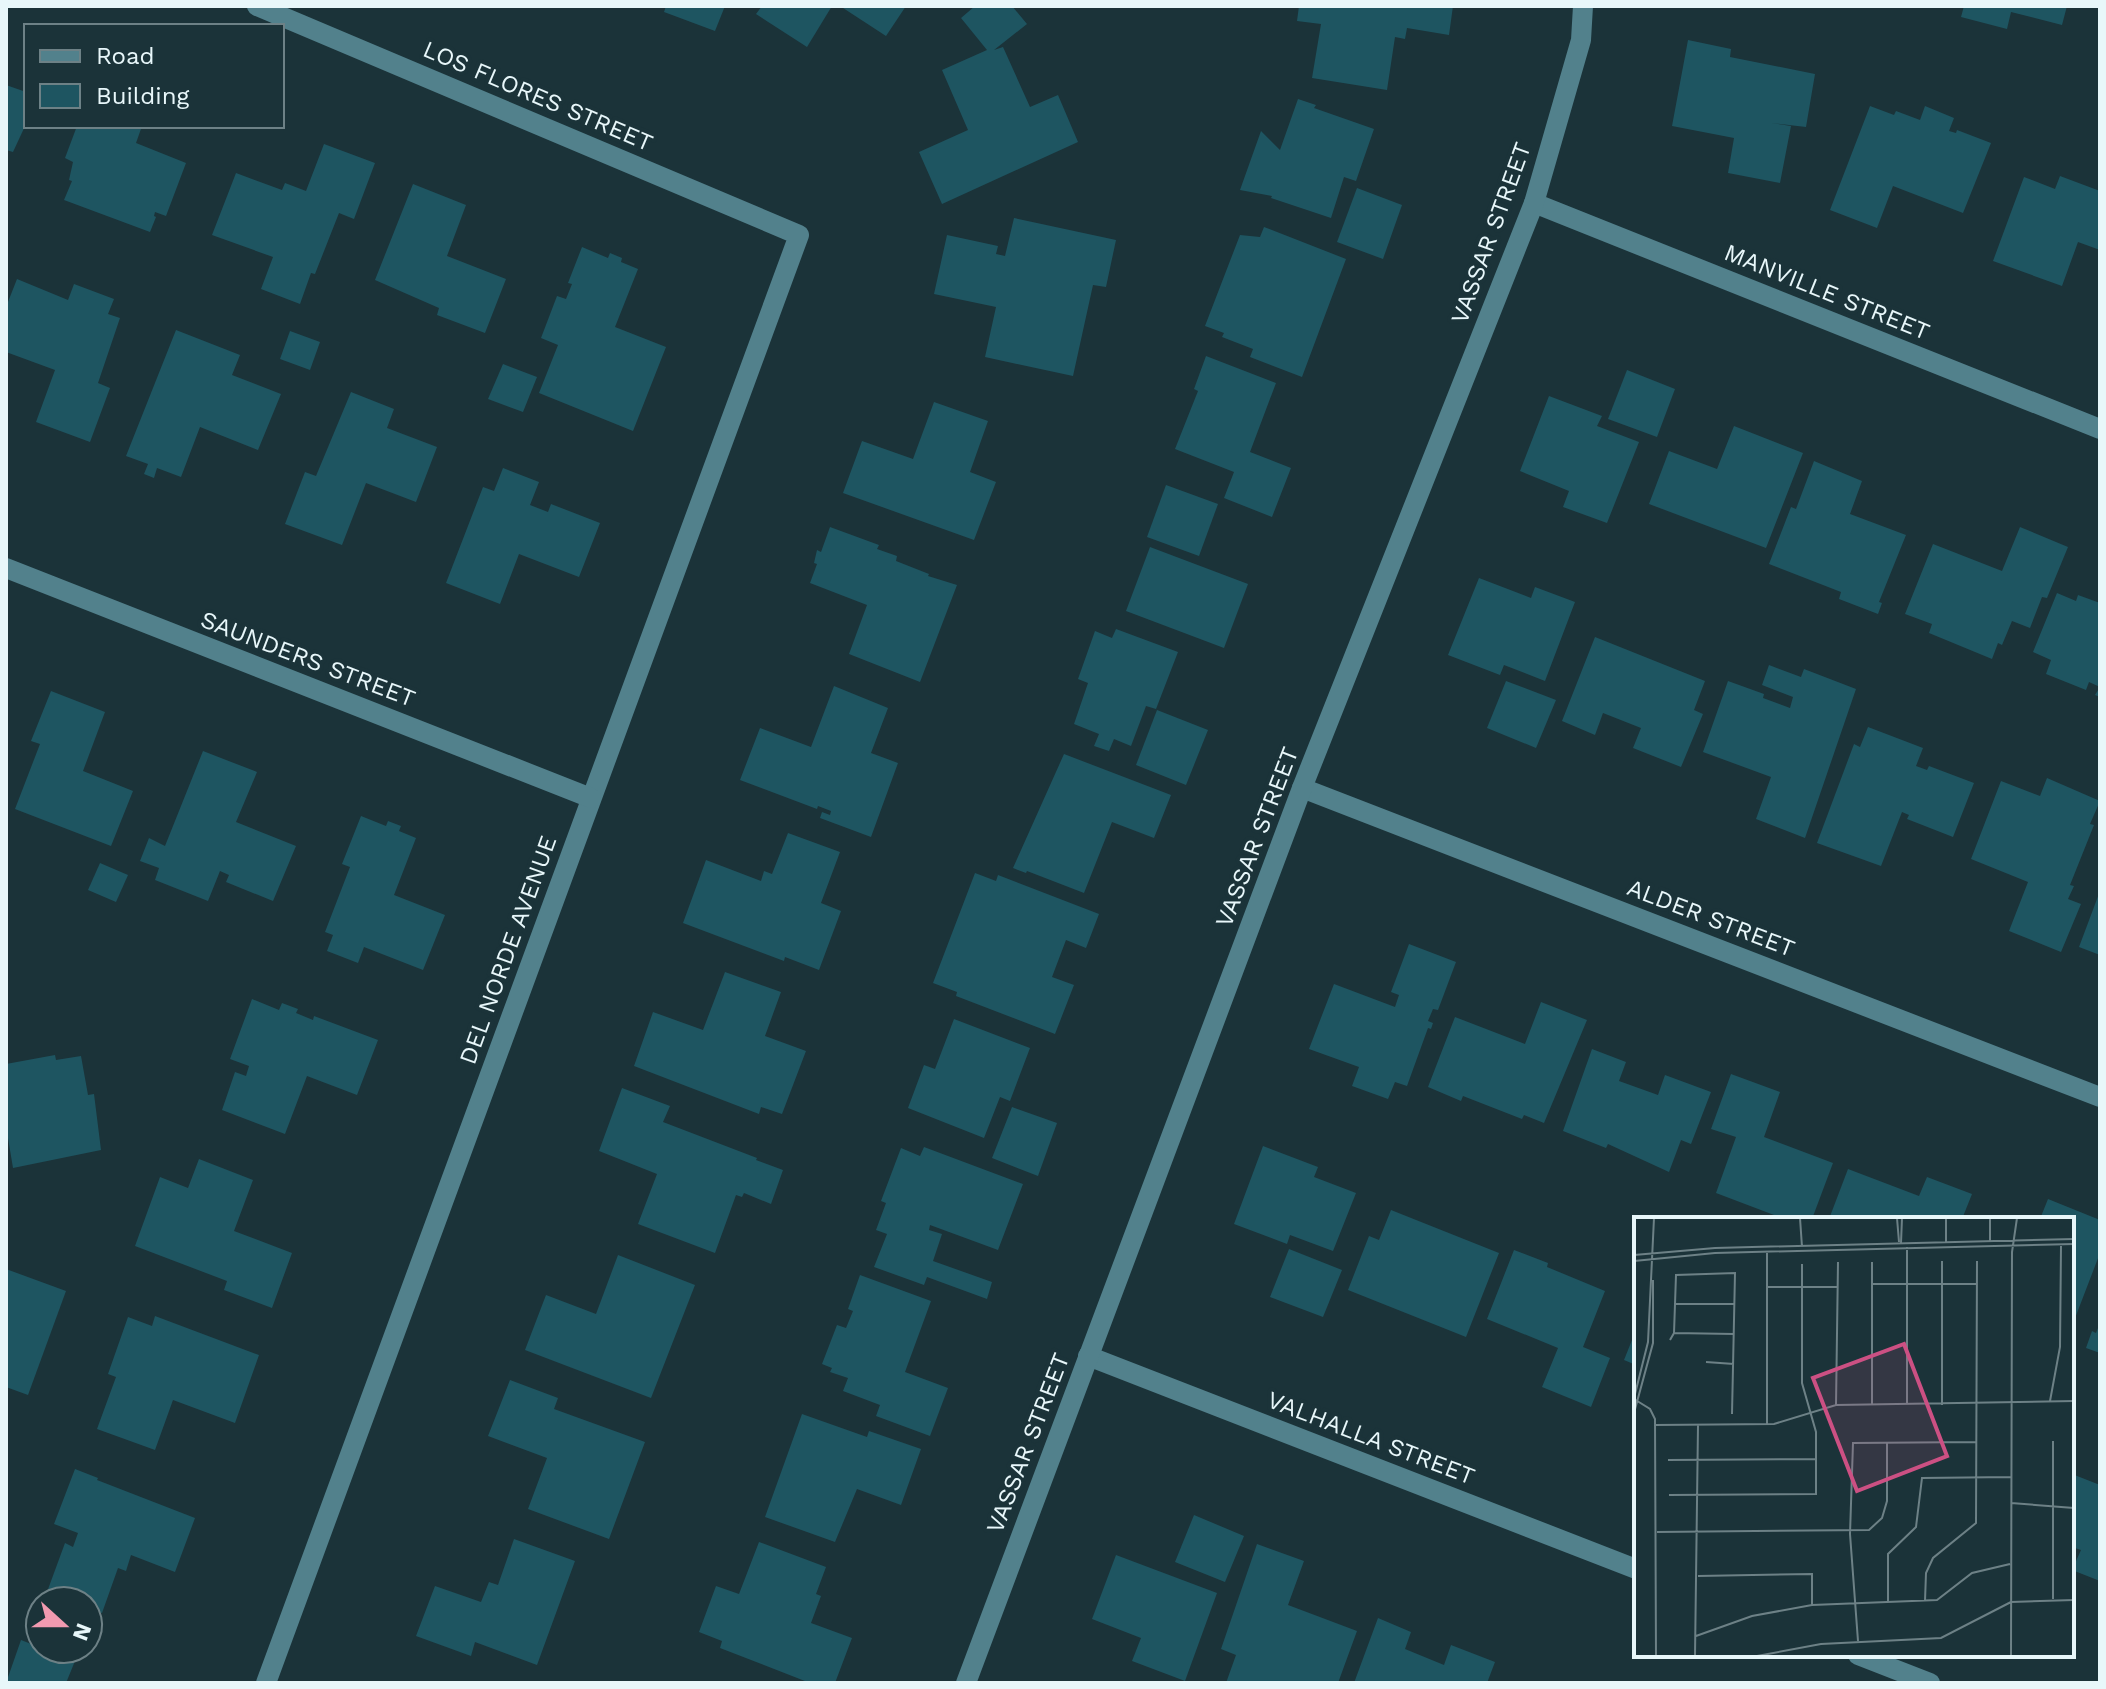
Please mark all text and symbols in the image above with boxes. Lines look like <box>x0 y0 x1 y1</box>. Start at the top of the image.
legend <box>24 24 284 128</box>
street label: LOS FLORES STREET <box>419 35 657 157</box>
text: Road <box>96 42 155 70</box>
text: Building <box>96 82 189 110</box>
street label: VASSAR STREET <box>1445 139 1537 327</box>
street label: MANVILLE STREET <box>1720 238 1934 346</box>
street label: SAUNDERS STREET <box>197 605 419 713</box>
street label: VASSAR STREET <box>1210 743 1304 931</box>
street label: DEL NORDE AVENUE <box>454 832 562 1068</box>
street label: ALDER STREET <box>1623 873 1799 963</box>
inset map <box>1634 1217 2074 1657</box>
street label: VASSAR STREET <box>981 1349 1075 1537</box>
street label: VALHALLA STREET <box>1263 1386 1479 1490</box>
north arrow <box>24 1585 104 1665</box>
text: N <box>68 1620 97 1644</box>

